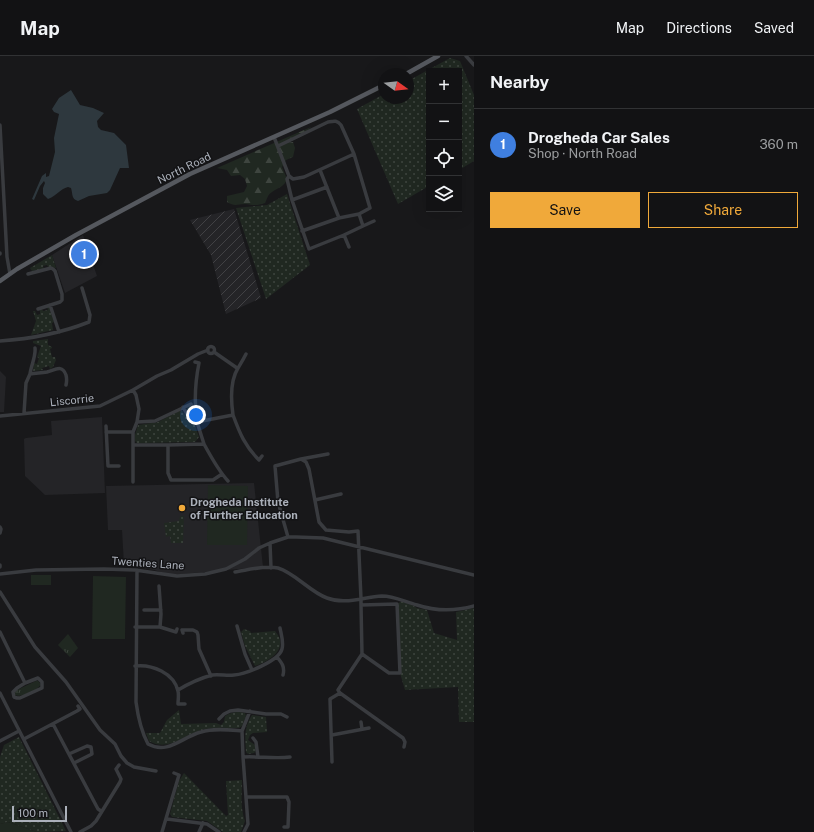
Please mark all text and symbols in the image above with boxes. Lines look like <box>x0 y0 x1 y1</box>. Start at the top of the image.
text: Map <box>20 17 60 39</box>
text: Map <box>616 20 644 36</box>
text: Directions <box>666 20 732 36</box>
text: Saved <box>754 20 794 36</box>
north arrow <box>378 68 414 104</box>
map controls <box>426 68 462 212</box>
button: + <box>426 68 462 104</box>
text: Nearby <box>490 72 549 92</box>
button: − <box>426 104 462 140</box>
text: Drogheda Car Sales <box>528 129 670 146</box>
text: 1 <box>500 137 506 152</box>
text: 360 m <box>760 137 798 152</box>
button: locate <box>426 140 462 176</box>
text: Shop · North Road <box>528 146 637 161</box>
street label: North Road <box>155 150 213 186</box>
button: layers <box>426 176 462 212</box>
button: Save <box>490 192 640 228</box>
button: Share <box>648 192 798 228</box>
pin: 1 <box>71 239 97 269</box>
street label: Liscorrie <box>49 392 95 408</box>
your location <box>186 405 206 425</box>
place label: Drogheda Institute of Further Education <box>190 496 298 521</box>
marker: Drogheda Institute of Further Education <box>177 503 187 513</box>
street label: Twenties Lane <box>111 554 185 572</box>
scale bar <box>12 804 67 823</box>
text: 100 m <box>18 807 48 819</box>

